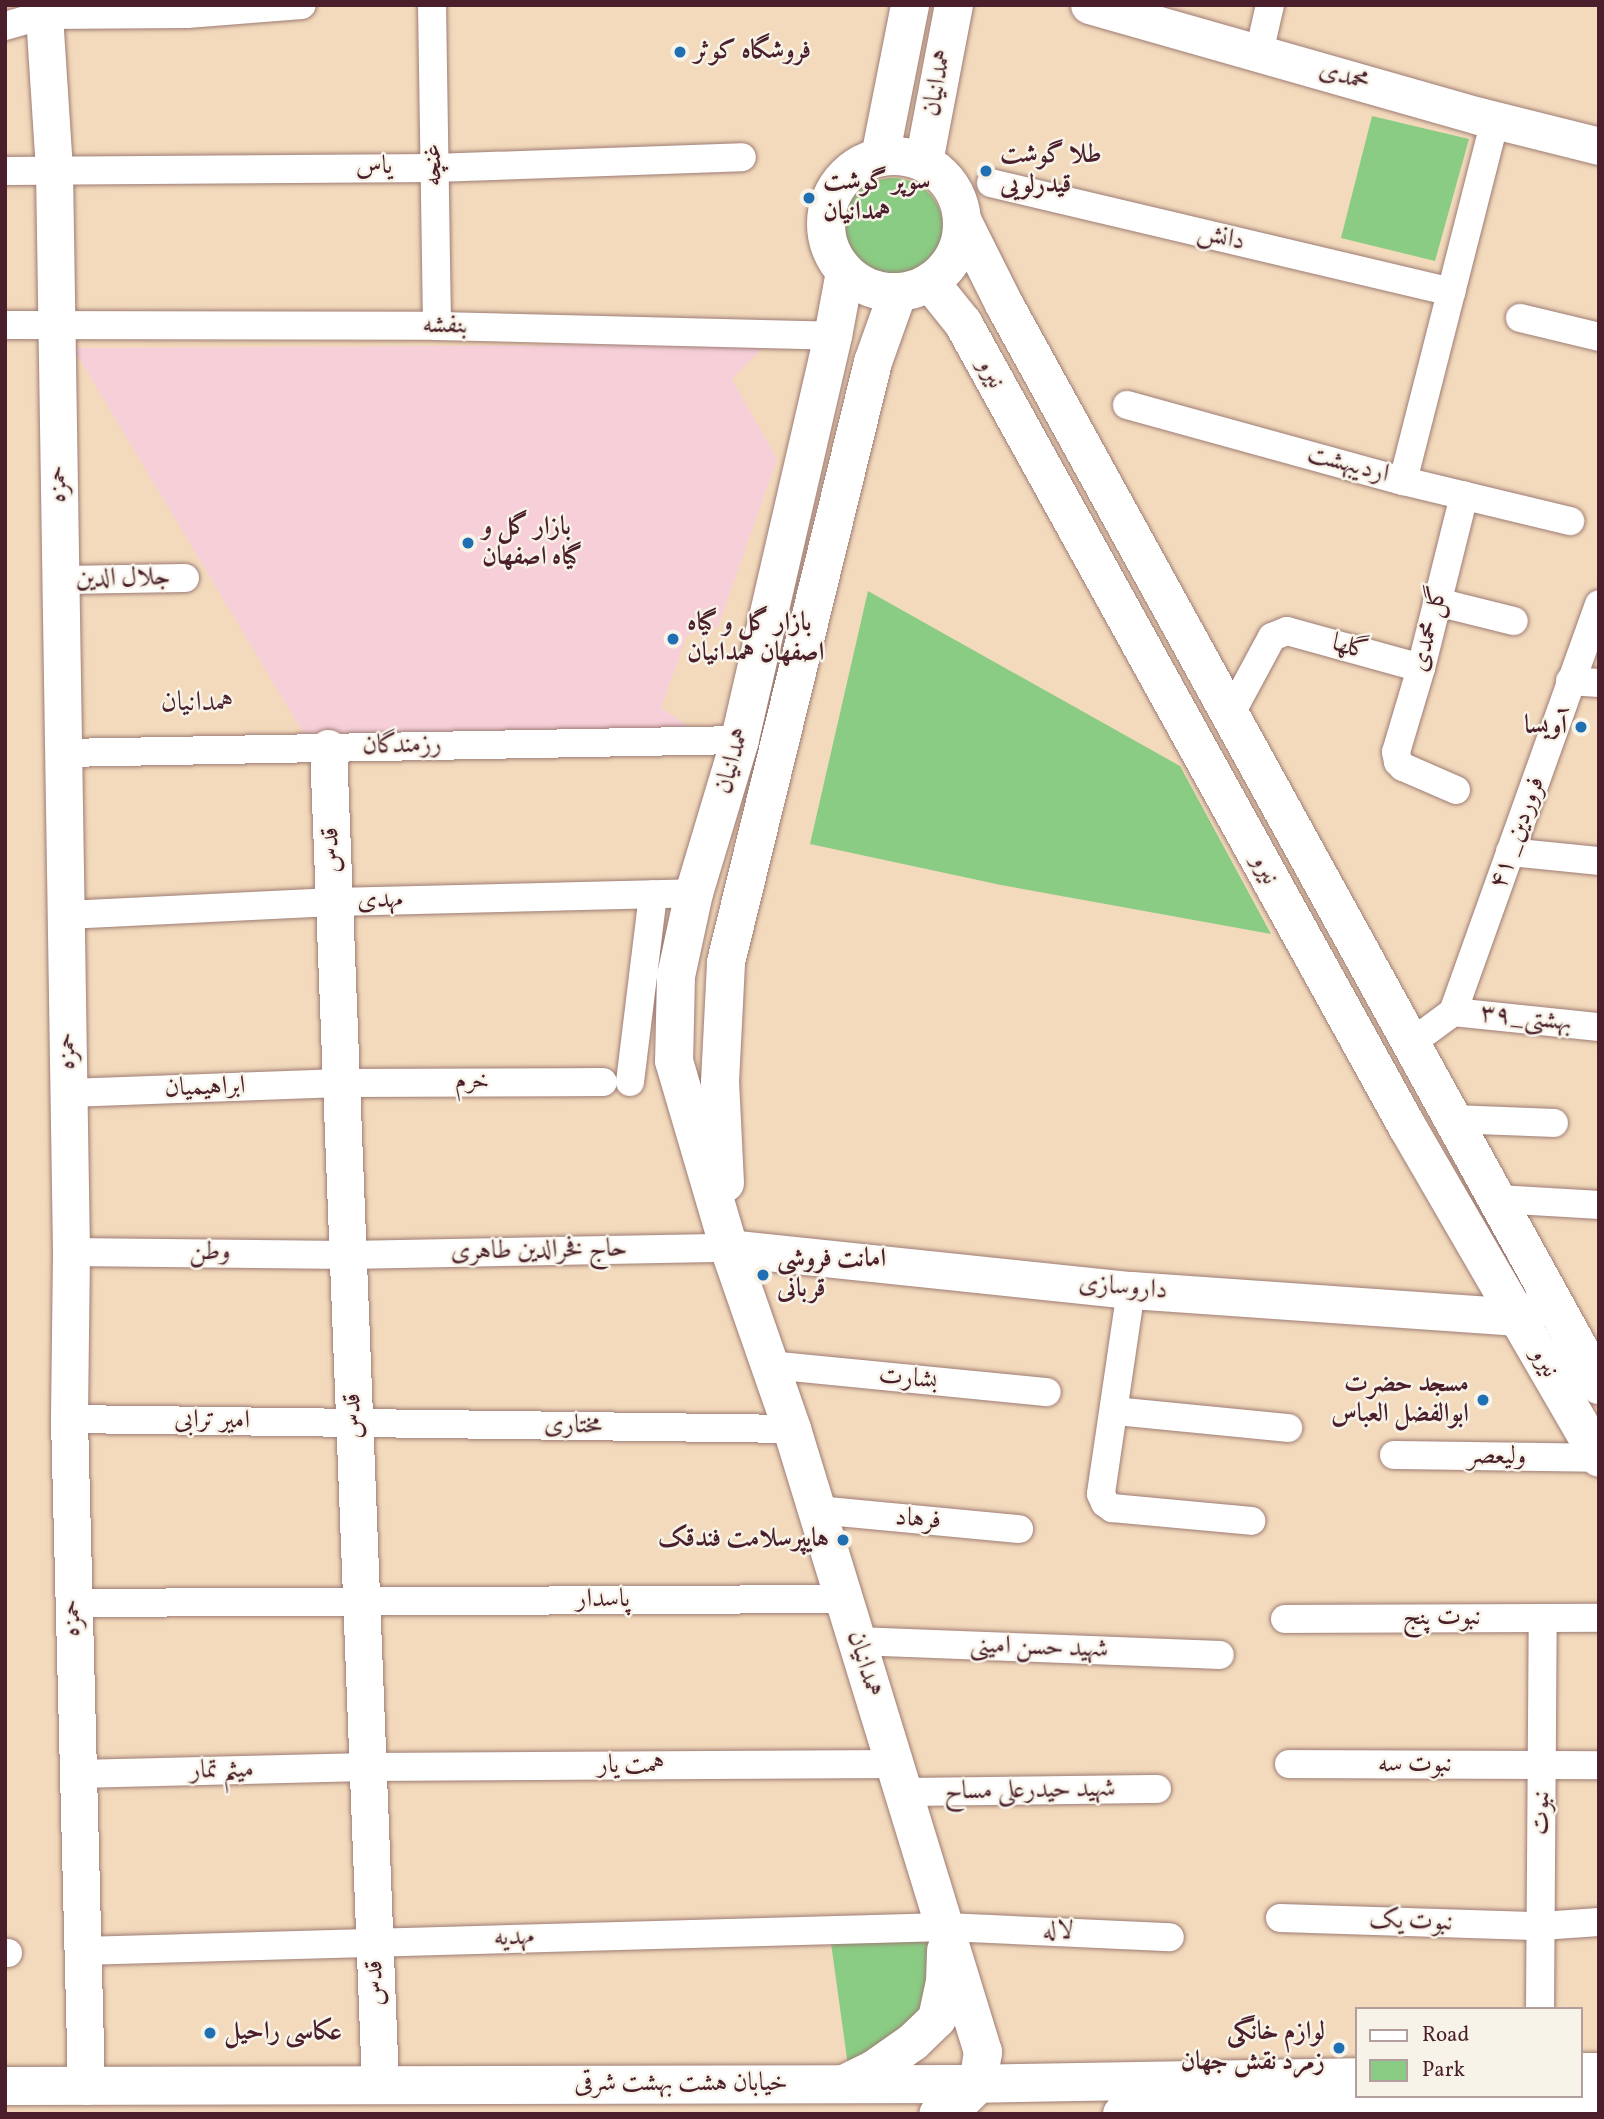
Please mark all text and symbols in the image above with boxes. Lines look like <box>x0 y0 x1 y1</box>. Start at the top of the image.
place label: فروشگاه کوثر <box>694 36 811 68</box>
marker: فروشگاه کوثر <box>672 44 688 60</box>
street label: همدانیان <box>917 47 959 119</box>
street label: محمدی <box>1315 55 1373 99</box>
place label: طلا گوشت قیدرلویی <box>1000 140 1102 202</box>
street label: غنچه <box>418 143 450 187</box>
street label: یاس <box>356 151 392 183</box>
marker: طلا گوشت قیدرلویی <box>978 163 994 179</box>
place label: سوپر گوشت همدانیان <box>823 167 931 228</box>
marker: سوپر گوشت همدانیان <box>801 190 817 206</box>
street label: دانش <box>1194 217 1248 259</box>
street label: بنفشه <box>422 310 468 342</box>
street label: نیرو <box>969 353 1011 395</box>
street label: اردیبهشت <box>1304 439 1392 491</box>
street label: حمزه <box>43 465 75 503</box>
place label: بازار گل و گیاه اصفهان <box>482 512 582 574</box>
marker: بازار گل و گیاه اصفهان <box>460 535 476 551</box>
street label: جلال الدین <box>75 563 171 595</box>
street label: گل محمدی <box>1404 583 1456 675</box>
place label: بازار گل و گیاه اصفهان همدانیان <box>687 608 824 670</box>
street label: گلها <box>1328 628 1372 668</box>
marker: بازار گل و گیاه اصفهان همدانیان <box>665 631 681 647</box>
district label: همدانیان <box>161 686 233 720</box>
place label: آویسا <box>1524 711 1567 743</box>
marker: آویسا <box>1573 719 1589 735</box>
street label: همدانیان <box>709 724 757 798</box>
street label: رزمندگان <box>362 730 442 762</box>
street label: ۴۱ _فروردین <box>1483 773 1553 893</box>
street label: قدس <box>316 827 348 873</box>
street label: نیرو <box>1243 849 1285 891</box>
street label: مهدی <box>357 885 403 917</box>
street label: ۳۹_بهشتی <box>1479 999 1573 1039</box>
street label: حمزه <box>52 1032 84 1070</box>
street label: خرم <box>455 1066 489 1098</box>
street label: ابراهیمیان <box>164 1071 246 1105</box>
street label: حاج فخرالدین طاهری <box>450 1234 628 1268</box>
street label: وطن <box>189 1237 231 1269</box>
place label: امانت فروشی قربانی <box>777 1244 886 1306</box>
marker: امانت فروشی قربانی <box>755 1267 771 1283</box>
street label: داروسازی <box>1077 1269 1169 1307</box>
street label: نیرو <box>1523 1342 1565 1384</box>
street label: بشارت <box>877 1360 939 1398</box>
place label: مسجد حضرت ابوالفضل العباس <box>1331 1369 1469 1430</box>
marker: مسجد حضرت ابوالفضل العباس <box>1475 1392 1491 1408</box>
street label: قدس <box>338 1393 370 1439</box>
street label: امیر ترابی <box>174 1405 250 1437</box>
street label: مختاری <box>544 1410 602 1442</box>
street label: ولیعصر <box>1468 1441 1526 1473</box>
street label: فرهاد <box>894 1502 942 1538</box>
place label: هایپرسلامت فندقک <box>658 1524 829 1556</box>
marker: هایپرسلامت فندقک <box>835 1532 851 1548</box>
street label: پاسدار <box>576 1584 630 1616</box>
street label: حمزه <box>57 1599 89 1637</box>
street label: نبوت پنج <box>1403 1602 1481 1634</box>
street label: همدانیان <box>839 1627 889 1701</box>
street label: شهید حسن امینی <box>969 1630 1109 1666</box>
street label: نبوت سه <box>1378 1749 1452 1781</box>
street label: همت یار <box>598 1750 664 1782</box>
street label: میثم تمار <box>190 1755 254 1787</box>
street label: شهید حیدرعلی مساح <box>944 1774 1116 1808</box>
street label: نبوت <box>1526 1791 1558 1835</box>
street label: نبوت یک <box>1368 1905 1454 1939</box>
street label: لاله <box>1042 1916 1074 1948</box>
street label: مهدیه <box>493 1922 535 1954</box>
street label: قدس <box>360 1960 392 2006</box>
legend <box>1356 2007 1583 2098</box>
place label: عکاسی راحیل <box>224 2017 342 2049</box>
place label: لوازم خانگی زمرد نقش جهان <box>1180 2017 1325 2078</box>
text: Road <box>1422 2021 1469 2050</box>
marker: عکاسی راحیل <box>202 2025 218 2041</box>
marker: لوازم خانگی زمرد نقش جهان <box>1331 2040 1347 2056</box>
text: Park <box>1422 2056 1465 2085</box>
street label: خیابان هشت بهشت شرقی <box>574 2068 788 2100</box>

